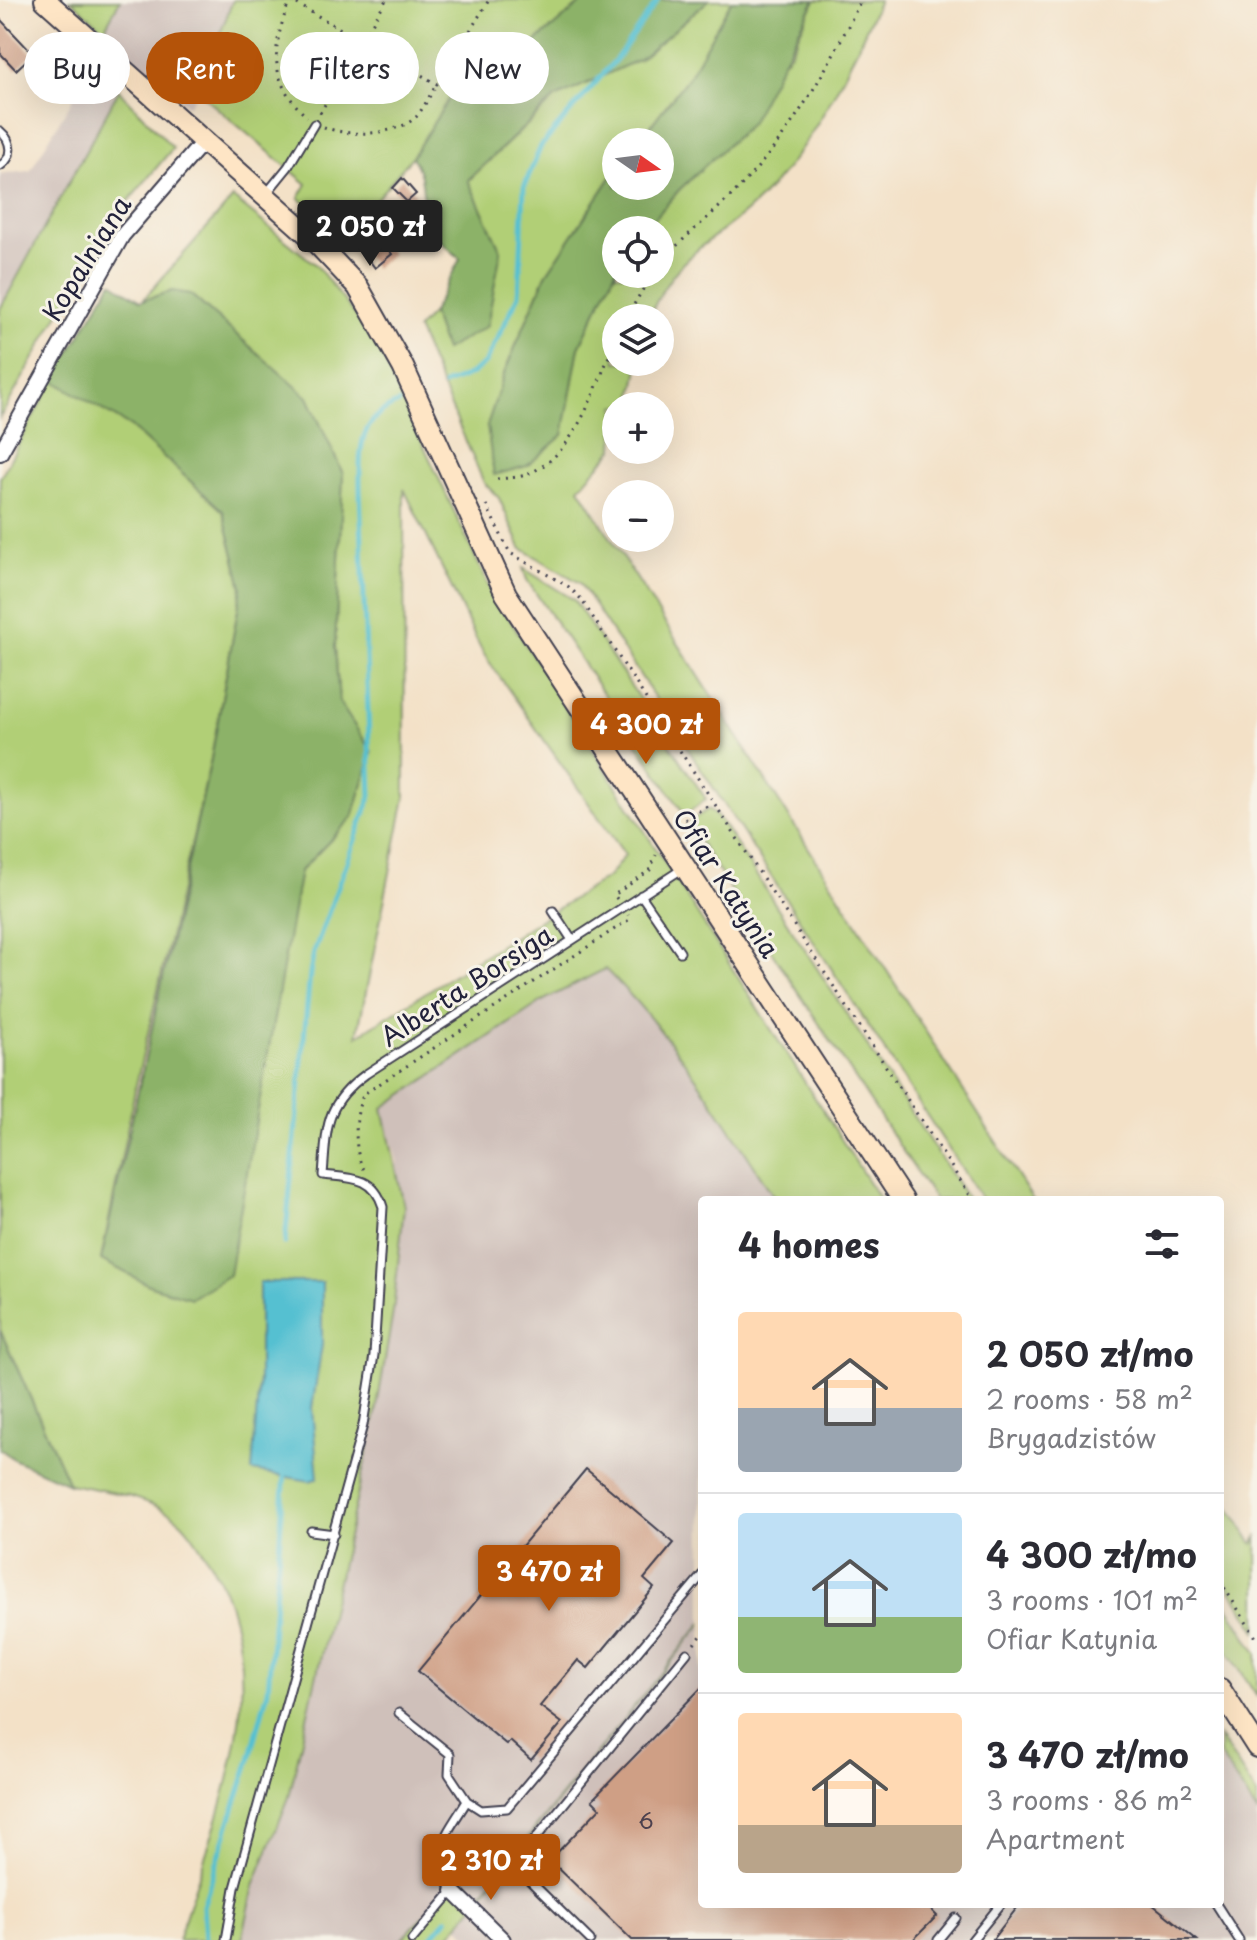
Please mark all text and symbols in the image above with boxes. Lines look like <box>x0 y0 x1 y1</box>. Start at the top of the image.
chip: Buy <box>24 32 130 104</box>
chip: Rent <box>146 32 264 104</box>
chip: Filters <box>280 32 419 104</box>
chip: New <box>435 32 549 104</box>
north arrow <box>602 128 674 200</box>
map controls <box>602 128 674 552</box>
street label: Kopalniana <box>32 187 140 328</box>
pin: 2 050 zł <box>287 200 453 268</box>
text: 2 050 zł <box>315 206 425 245</box>
button: locate <box>602 216 674 288</box>
button: layers <box>602 304 674 376</box>
button: + <box>602 392 674 464</box>
button: − <box>602 480 674 552</box>
pin: 4 300 zł <box>563 698 729 766</box>
text: 4 300 zł <box>590 704 702 743</box>
street label: Ofiar Katynia <box>664 801 790 965</box>
street label: Alberta Borsiga <box>372 914 560 1055</box>
text: 4 homes <box>738 1218 880 1270</box>
icon: filters <box>1140 1222 1184 1266</box>
text: 2 050 zł/mo <box>986 1327 1193 1379</box>
icon: home <box>802 1344 898 1440</box>
text: 2 rooms · 58 m² <box>986 1379 1193 1418</box>
text: Brygadzistów <box>986 1418 1156 1457</box>
text: 4 300 zł/mo <box>986 1528 1197 1580</box>
pin: 3 470 zł <box>466 1545 632 1613</box>
icon: home <box>802 1545 898 1641</box>
text: 3 470 zł <box>496 1551 602 1590</box>
text: 3 rooms · 101 m² <box>986 1580 1198 1619</box>
text: Ofiar Katynia <box>986 1619 1157 1658</box>
text: 3 470 zł/mo <box>986 1728 1189 1780</box>
icon: home <box>802 1745 898 1841</box>
text: 3 rooms · 86 m² <box>986 1780 1193 1819</box>
house number: 6 <box>638 1803 654 1836</box>
text: Apartment <box>986 1819 1125 1858</box>
pin: 2 310 zł <box>408 1834 574 1902</box>
text: 2 310 zł <box>440 1840 542 1879</box>

